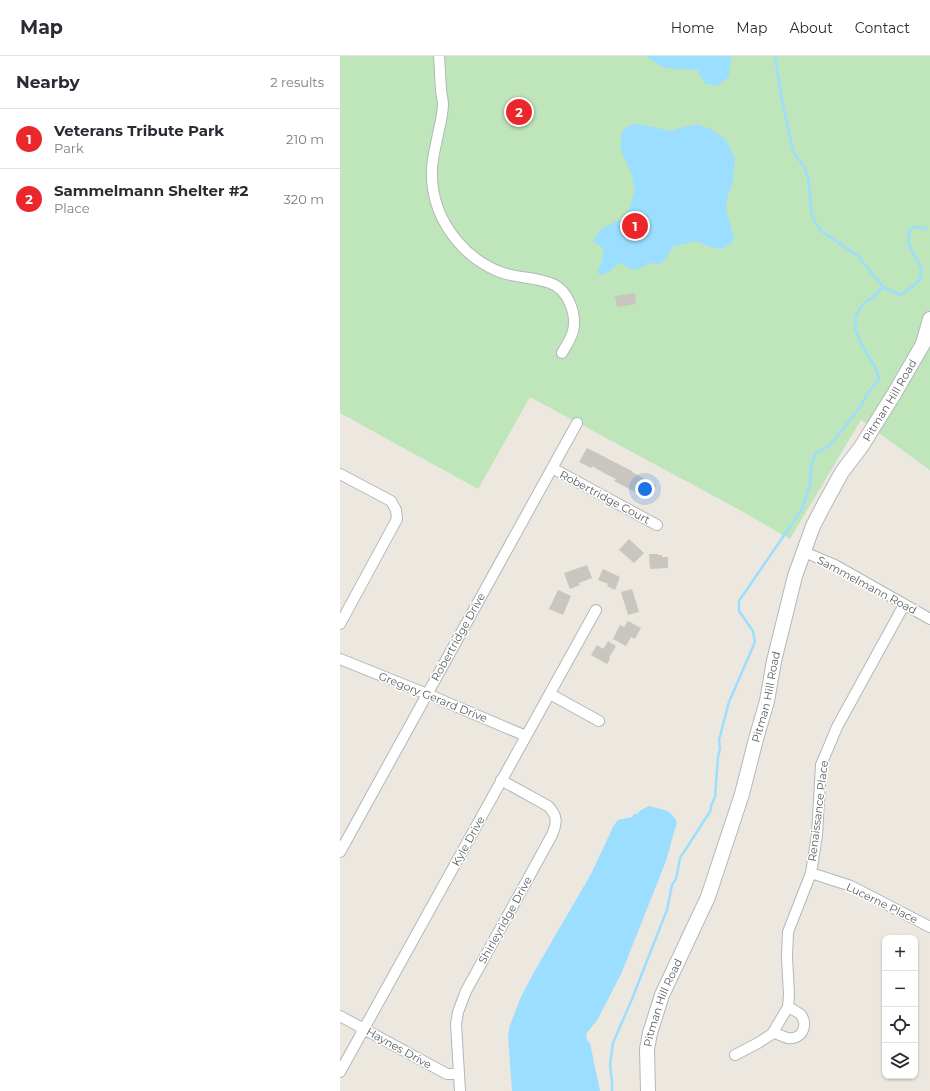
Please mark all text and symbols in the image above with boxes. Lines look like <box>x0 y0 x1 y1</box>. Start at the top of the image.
text: Map <box>20 16 63 39</box>
text: Home <box>671 19 714 37</box>
text: Map <box>736 19 767 37</box>
text: About <box>789 19 833 37</box>
text: Contact <box>855 19 910 37</box>
text: Nearby <box>16 72 80 92</box>
text: 2 results <box>270 74 324 90</box>
pin: 2 <box>506 97 532 127</box>
text: Veterans Tribute Park <box>54 121 224 140</box>
text: 1 <box>26 131 32 147</box>
text: 210 m <box>286 131 324 147</box>
text: Park <box>54 140 84 156</box>
text: Sammelmann Shelter #2 <box>54 181 248 200</box>
text: 2 <box>25 191 33 207</box>
text: 320 m <box>284 191 324 207</box>
text: Place <box>54 200 90 216</box>
pin: 1 <box>622 211 648 241</box>
street label: Pitman Hill Road <box>859 357 920 444</box>
street label: Robertridge Court <box>557 467 653 527</box>
your location <box>635 479 655 499</box>
street label: Sammelmann Road <box>815 553 919 617</box>
street label: Robertridge Drive <box>428 590 488 684</box>
street label: Pitman Hill Road <box>748 650 783 744</box>
street label: Gregory Gerard Drive <box>377 669 490 725</box>
street label: Renaissance Place <box>805 759 831 862</box>
street label: Kyle Drive <box>449 813 488 868</box>
street label: Shirleyridge Drive <box>475 874 535 966</box>
street label: Lucerne Place <box>844 880 920 927</box>
map controls <box>882 935 918 1079</box>
button: + <box>882 935 918 971</box>
street label: Pitman Hill Road <box>641 956 685 1048</box>
button: − <box>882 971 918 1007</box>
button: locate <box>882 1007 918 1043</box>
street label: Haynes Drive <box>364 1024 434 1072</box>
button: layers <box>882 1043 918 1079</box>

